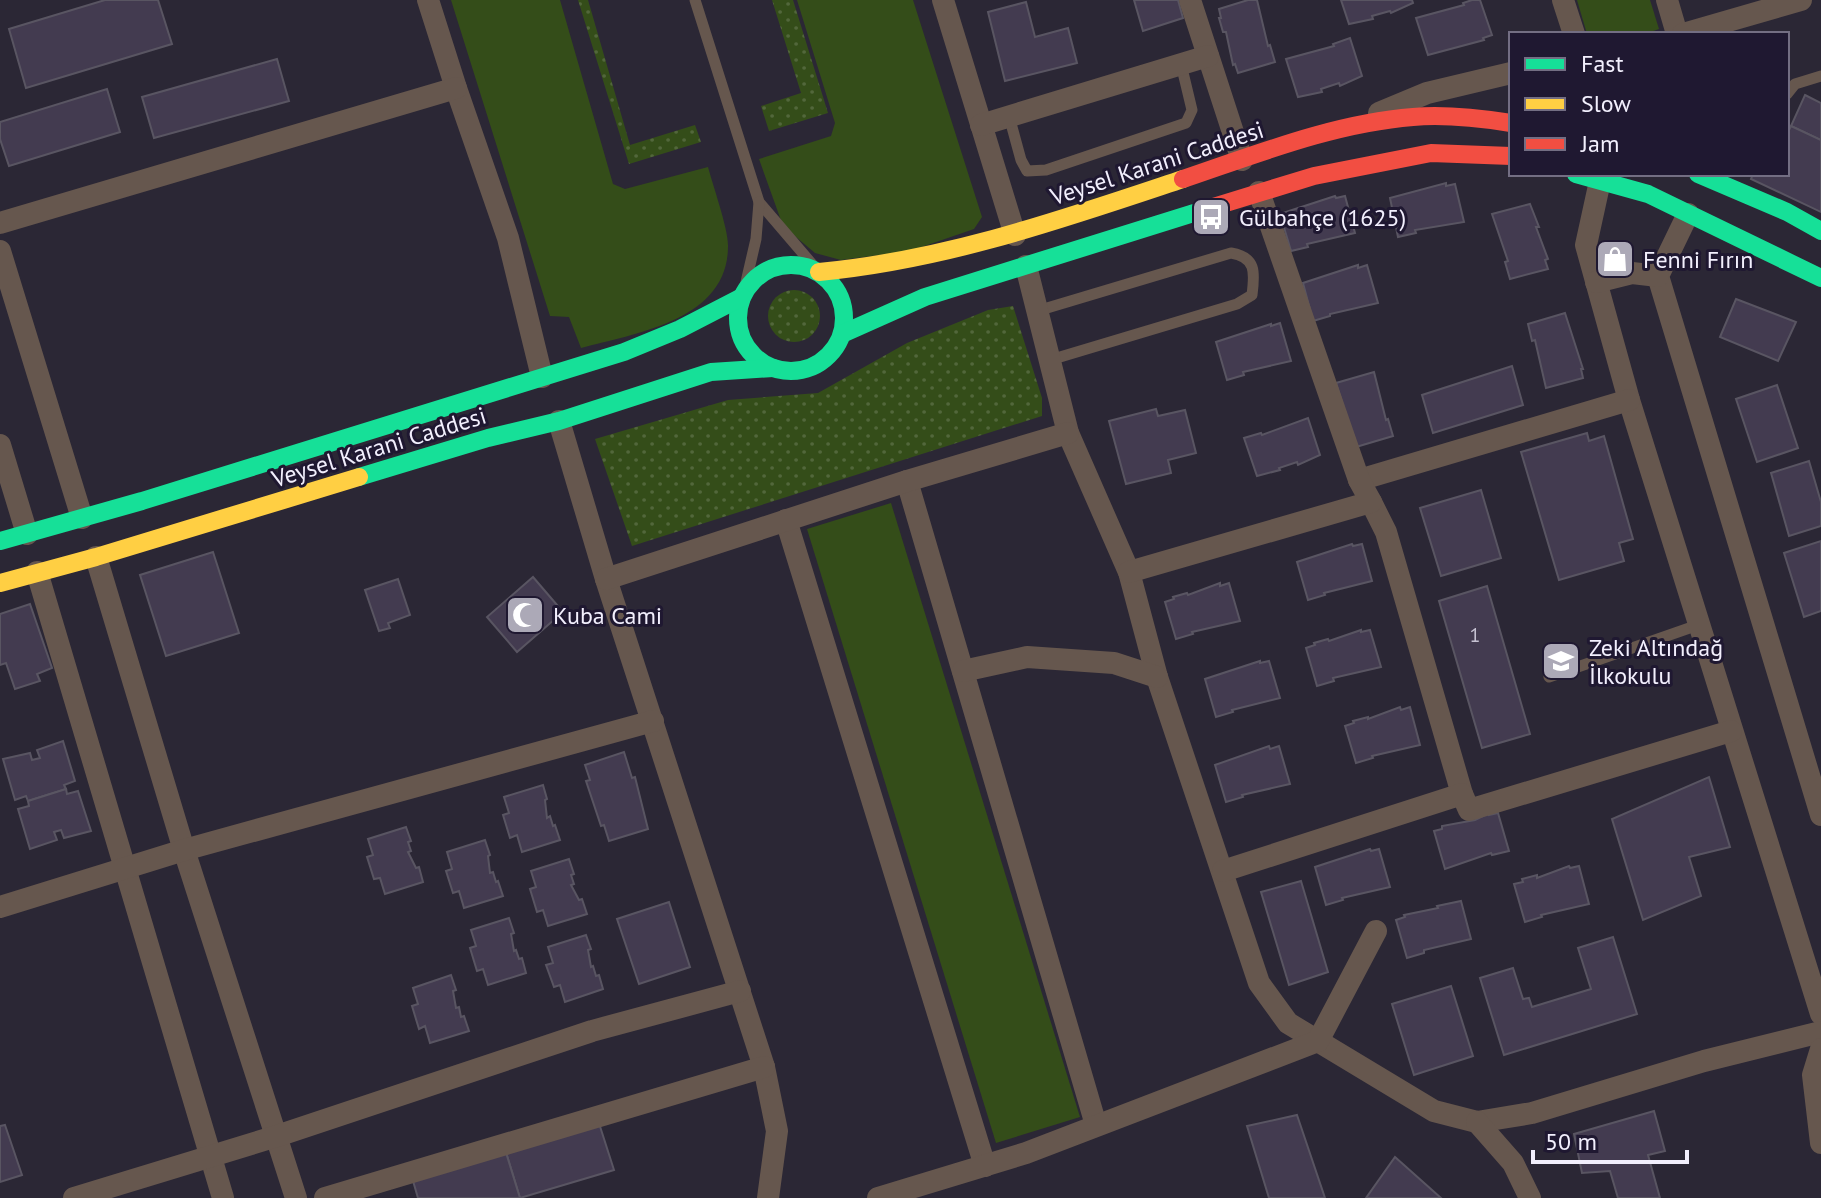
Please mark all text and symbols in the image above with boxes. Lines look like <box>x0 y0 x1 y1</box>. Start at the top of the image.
legend <box>1509 32 1789 176</box>
text: Fast <box>1581 48 1624 79</box>
text: Slow <box>1581 88 1631 119</box>
street label: Veysel Karani Caddesi <box>1045 114 1268 212</box>
text: Jam <box>1580 128 1619 159</box>
bus stop icon: Gülbahçe (1625) <box>1190 196 1232 238</box>
place label: Gülbahçe (1625) <box>1239 202 1406 233</box>
shop icon: Fenni Fırın <box>1594 238 1636 280</box>
place label: Fenni Fırın <box>1643 244 1753 275</box>
street label: Veysel Karani Caddesi <box>267 400 490 495</box>
mosque icon: Kuba Cami <box>504 594 546 636</box>
place label: Kuba Cami <box>553 600 662 631</box>
house number: 1 <box>1470 622 1480 648</box>
place label: Zeki Altındağ İlkokulu <box>1589 632 1723 691</box>
school or university icon: Zeki Altındağ İlkokulu <box>1540 640 1582 682</box>
scale bar <box>1533 1114 1687 1164</box>
text: 50 m <box>1545 1126 1597 1157</box>

